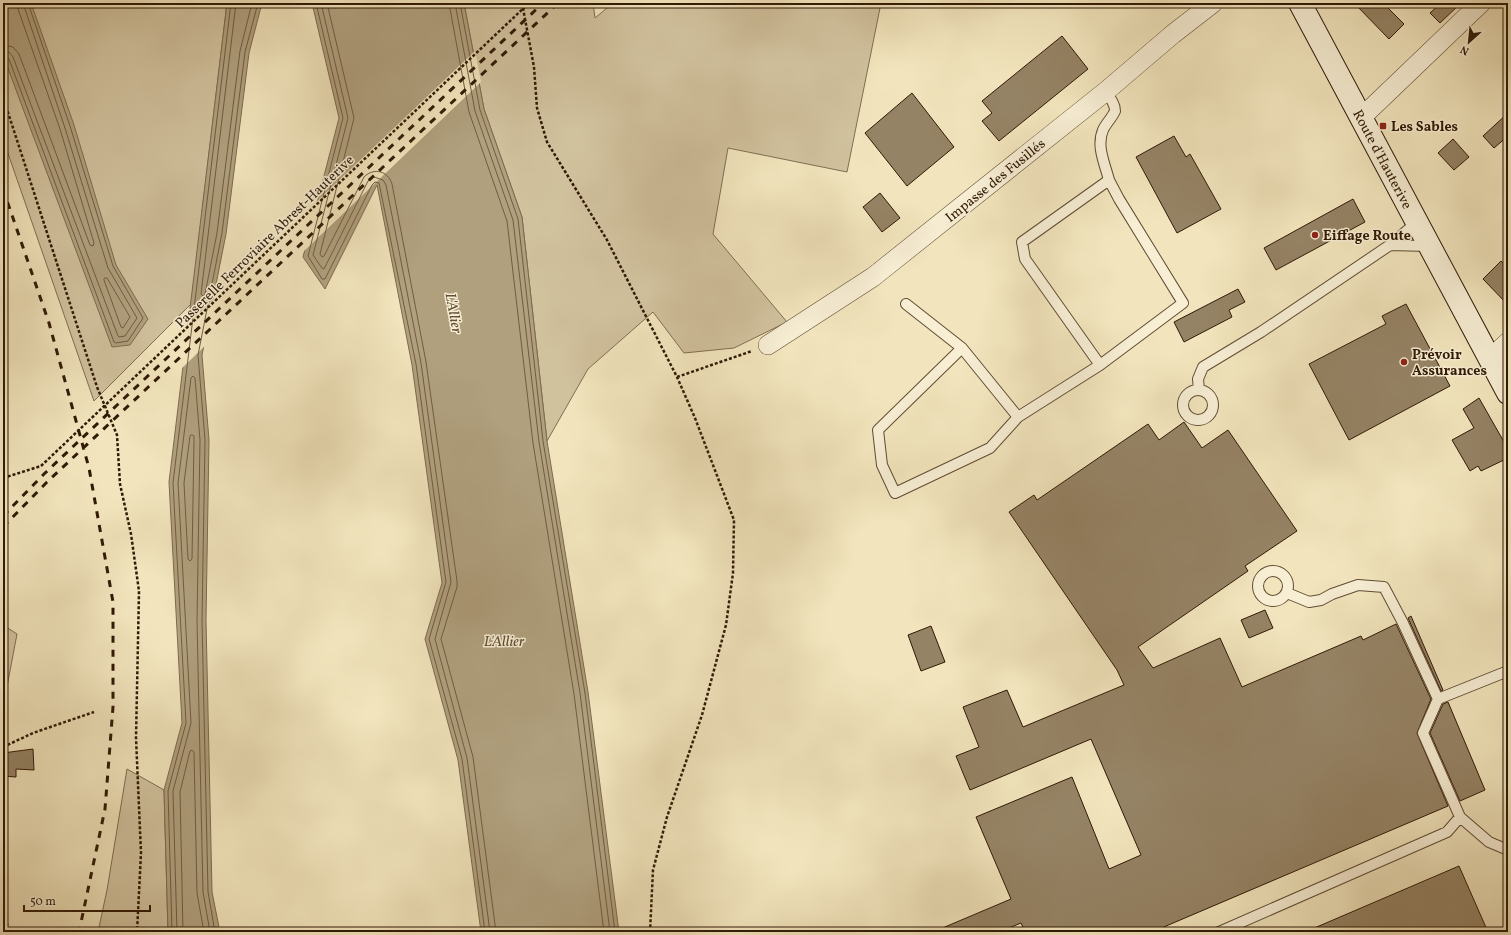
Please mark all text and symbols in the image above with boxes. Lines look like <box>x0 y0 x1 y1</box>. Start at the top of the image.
north arrow <box>1449 22 1489 62</box>
text: N <box>1458 41 1472 58</box>
street label: Route d'Hauterive <box>1347 107 1416 213</box>
place label: Les Sables <box>1391 118 1458 137</box>
marker: Les Sables <box>1378 121 1388 131</box>
street label: Impasse des Fusillés <box>942 135 1050 227</box>
street label: Passerelle Ferroviaire Abrest-Hauterive <box>171 151 359 333</box>
place label: Eiffage Route <box>1323 227 1411 246</box>
marker: Eiffage Route <box>1310 230 1320 240</box>
water label: L'Allier <box>439 291 466 336</box>
place label: Prévoir Assurances <box>1412 346 1487 381</box>
marker: Prévoir Assurances <box>1399 357 1409 367</box>
water label: L'Allier <box>484 632 525 653</box>
scale bar <box>24 887 150 913</box>
text: 50 m <box>30 894 56 910</box>

